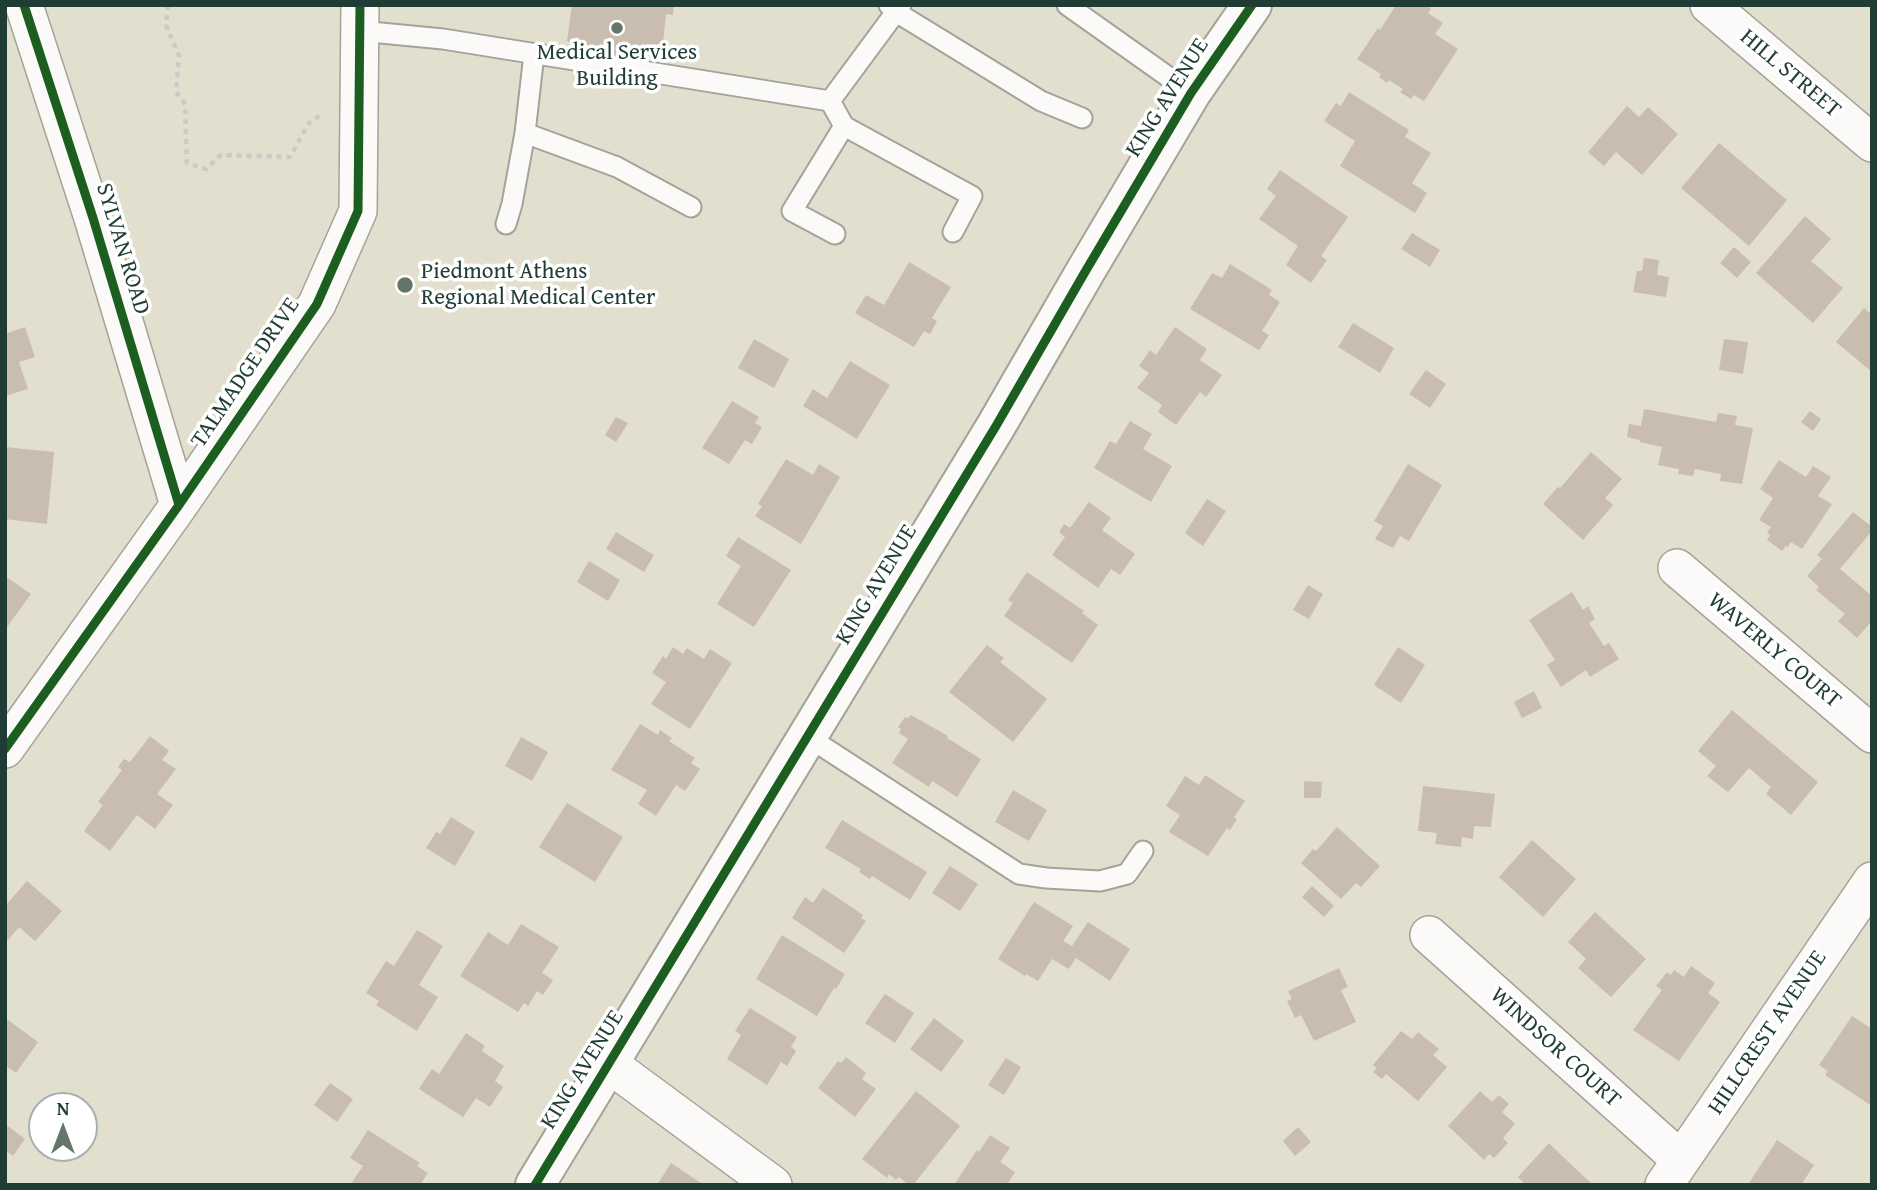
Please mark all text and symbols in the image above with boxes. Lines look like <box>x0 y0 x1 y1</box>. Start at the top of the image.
marker: Medical Services Building <box>609 20 625 36</box>
street label: HILL STREET <box>1734 24 1846 124</box>
street label: KING AVENUE <box>1121 33 1215 163</box>
place label: Medical Services Building <box>537 39 697 93</box>
street label: SYLVAN ROAD <box>89 180 155 318</box>
place label: Piedmont Athens Regional Medical Center <box>421 258 656 312</box>
marker: Piedmont Athens Regional Medical Center <box>395 275 415 295</box>
street label: TALMADGE DRIVE <box>186 293 306 453</box>
street label: KING AVENUE <box>830 520 924 650</box>
street label: WAVERLY COURT <box>1702 587 1846 715</box>
street label: HILLCREST AVENUE <box>1703 946 1833 1120</box>
street label: WINDSOR COURT <box>1484 982 1626 1114</box>
street label: KING AVENUE <box>536 1005 630 1135</box>
north arrow <box>28 1092 98 1162</box>
text: N <box>57 1094 69 1122</box>

